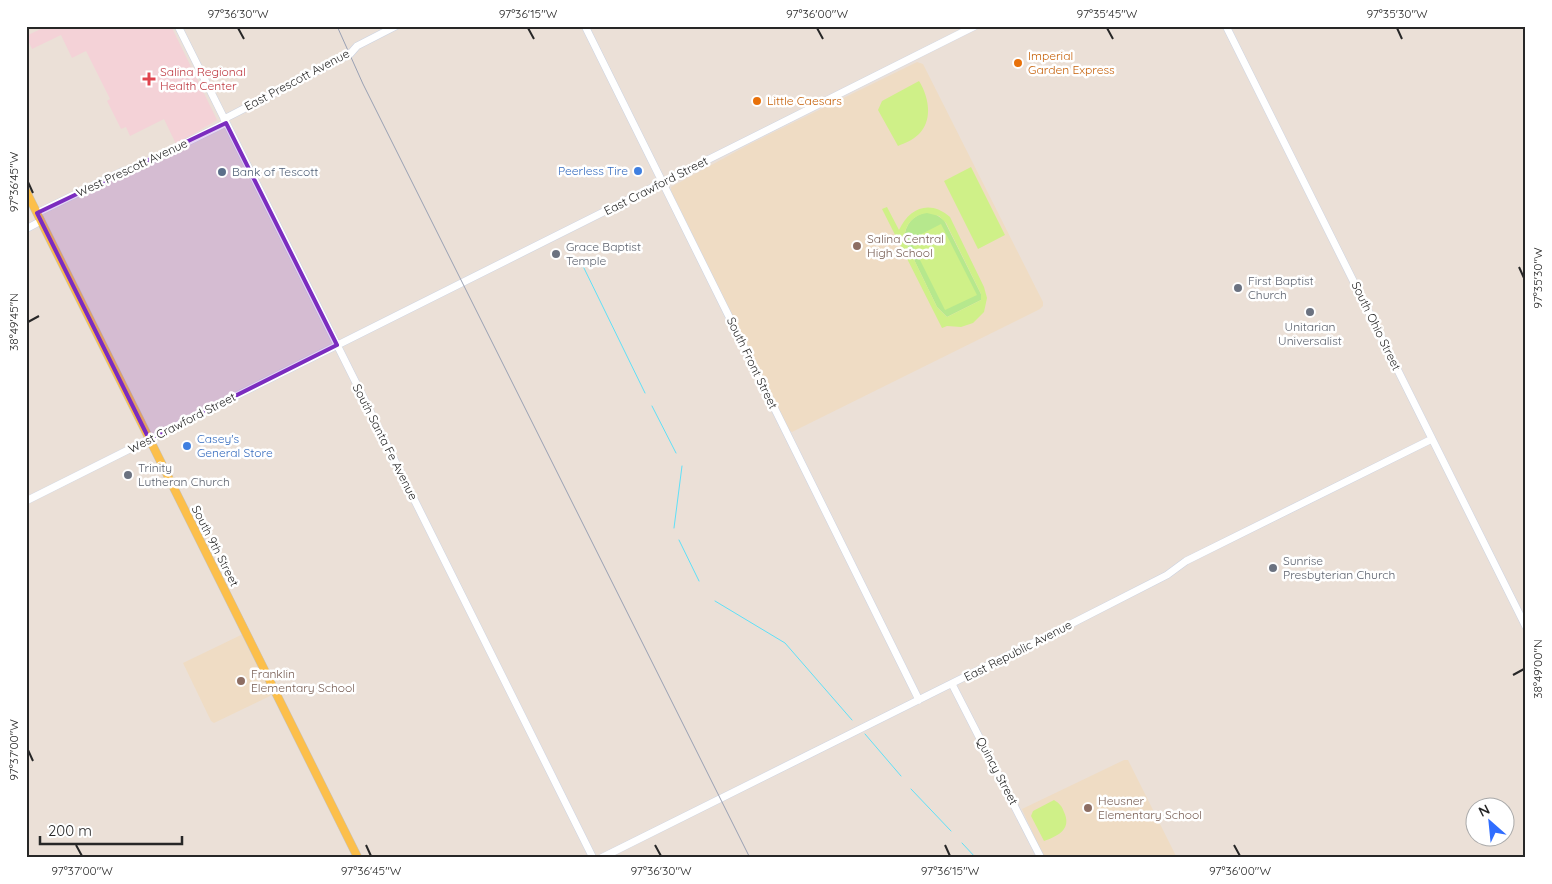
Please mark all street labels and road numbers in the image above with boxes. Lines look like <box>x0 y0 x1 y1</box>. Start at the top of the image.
street label: East Prescott Avenue <box>242 45 352 114</box>
street label: West Prescott Avenue <box>74 135 190 200</box>
street label: East Crawford Street <box>601 153 710 218</box>
street label: South Ohio Street <box>1348 279 1404 373</box>
street label: South Front Street <box>724 314 781 411</box>
street label: South Santa Fe Avenue <box>350 381 421 503</box>
street label: West Crawford Street <box>126 389 238 456</box>
street label: South 9th Street <box>189 503 242 589</box>
street label: East Republic Avenue <box>961 617 1074 684</box>
street label: Quincy Street <box>973 734 1022 807</box>

